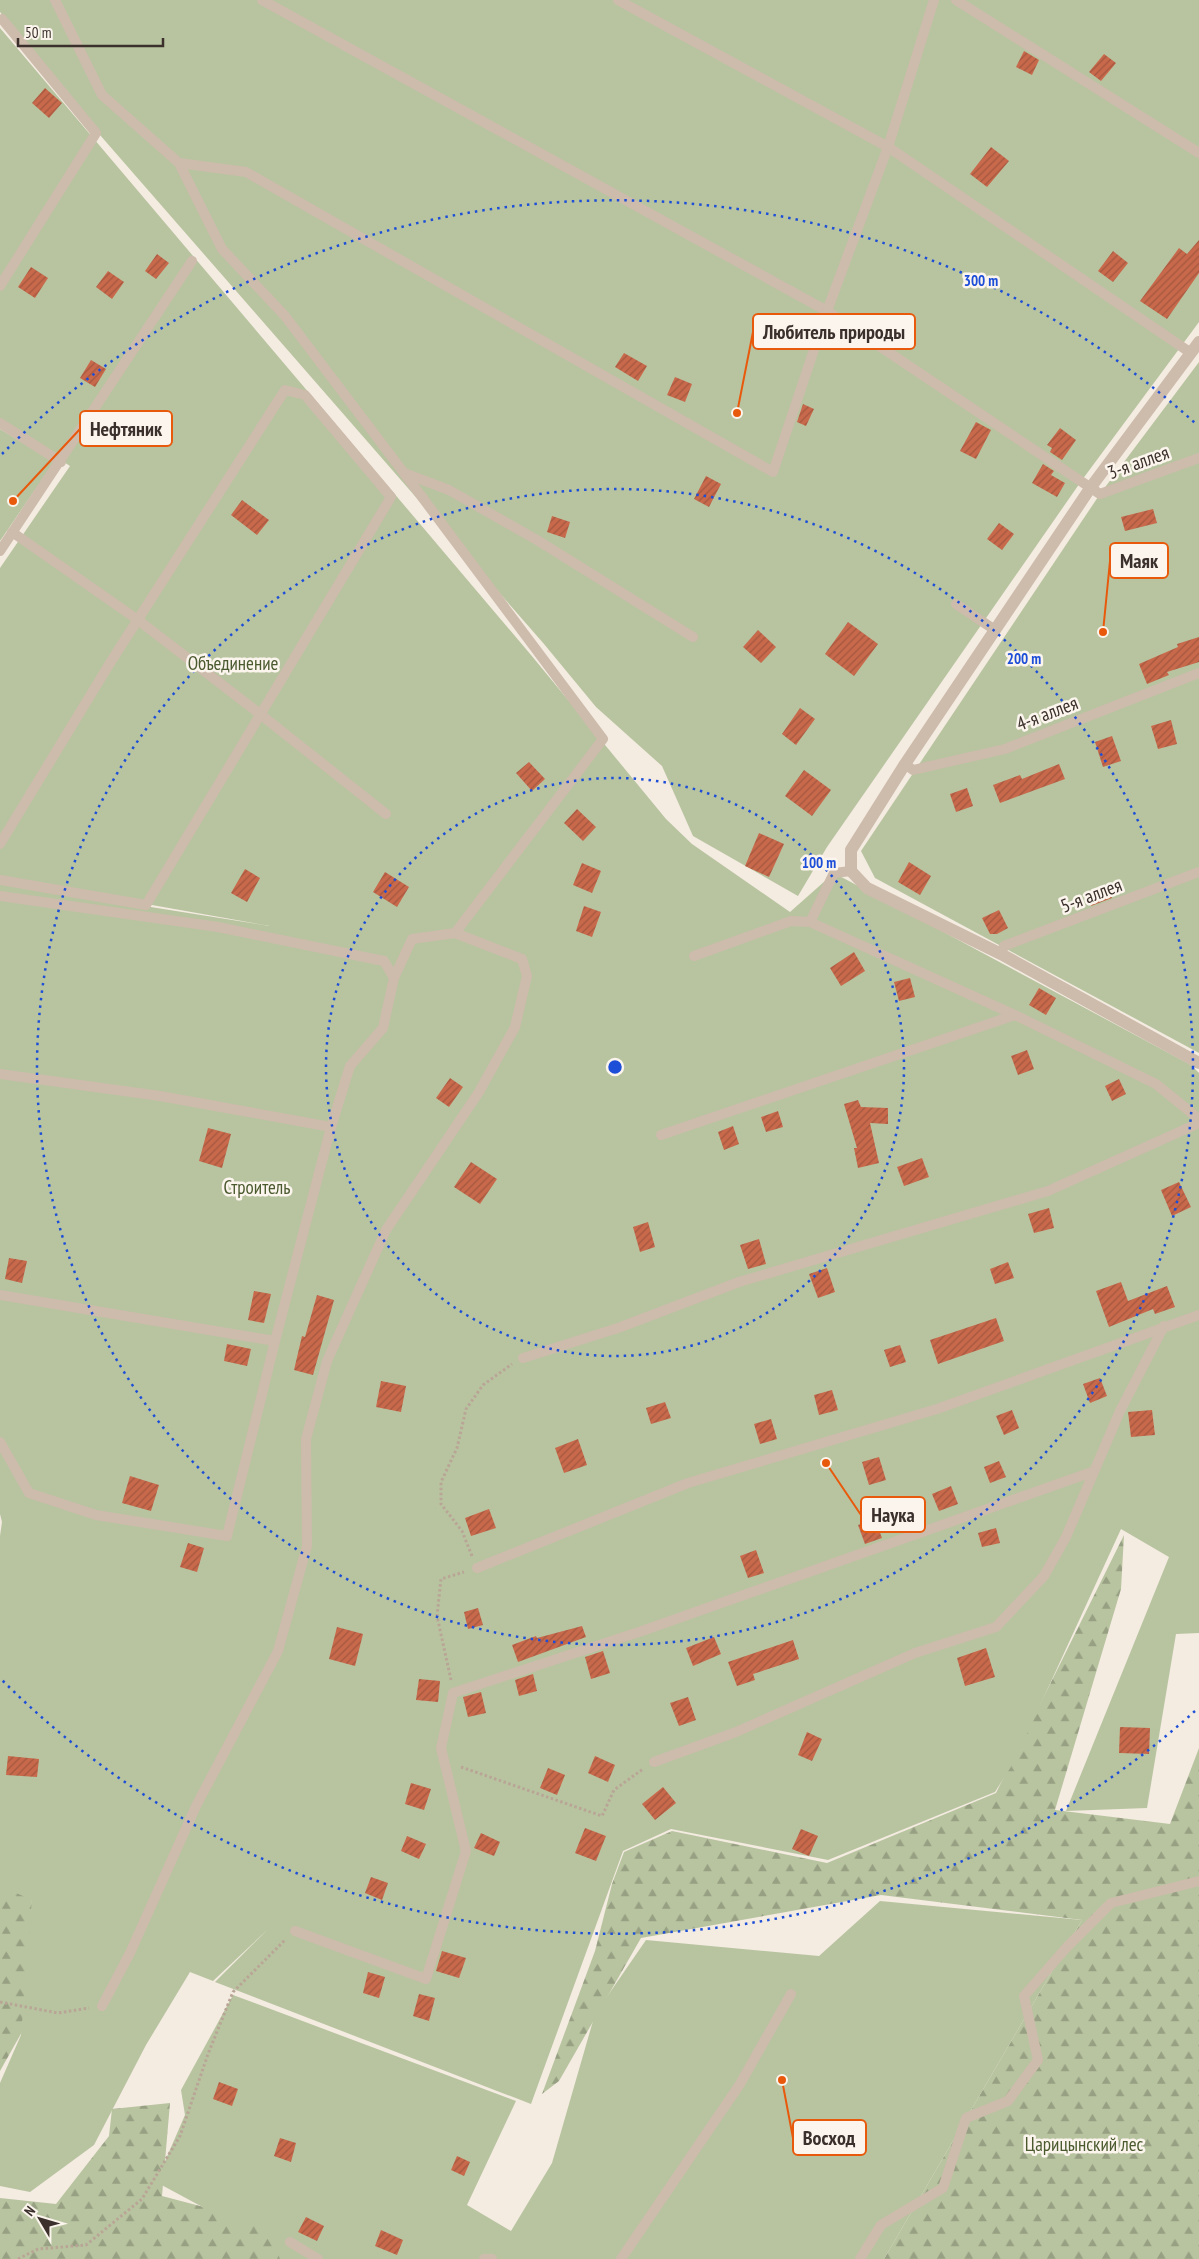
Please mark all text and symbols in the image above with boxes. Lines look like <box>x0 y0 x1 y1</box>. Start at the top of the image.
scale bar <box>18 15 162 47</box>
text: 50 m <box>25 23 51 42</box>
text: 300 m <box>964 271 998 290</box>
callout: Любитель природы <box>753 314 915 349</box>
text: Любитель природы <box>762 319 905 345</box>
callout: Нефтяник <box>80 411 172 446</box>
text: Нефтяник <box>90 416 163 442</box>
street label: 3-я аллея <box>1104 440 1172 484</box>
callout: Маяк <box>1110 543 1168 578</box>
text: Маяк <box>1120 548 1159 574</box>
text: 200 m <box>1007 649 1041 668</box>
park label: Объединение <box>188 651 279 675</box>
street label: 4-я аллея <box>1013 690 1081 736</box>
text: 100 m <box>802 853 836 872</box>
street label: 5-я аллея <box>1057 872 1125 918</box>
centre of rings <box>606 1058 624 1076</box>
park label: Строитель <box>224 1175 290 1199</box>
callout: Наука <box>861 1497 925 1532</box>
text: Наука <box>871 1502 915 1528</box>
callout: Восход <box>793 2120 866 2155</box>
text: Восход <box>803 2125 856 2151</box>
park label: Царицынский лес <box>1025 2132 1144 2156</box>
north arrow <box>15 2194 65 2244</box>
text: N <box>20 2202 39 2220</box>

